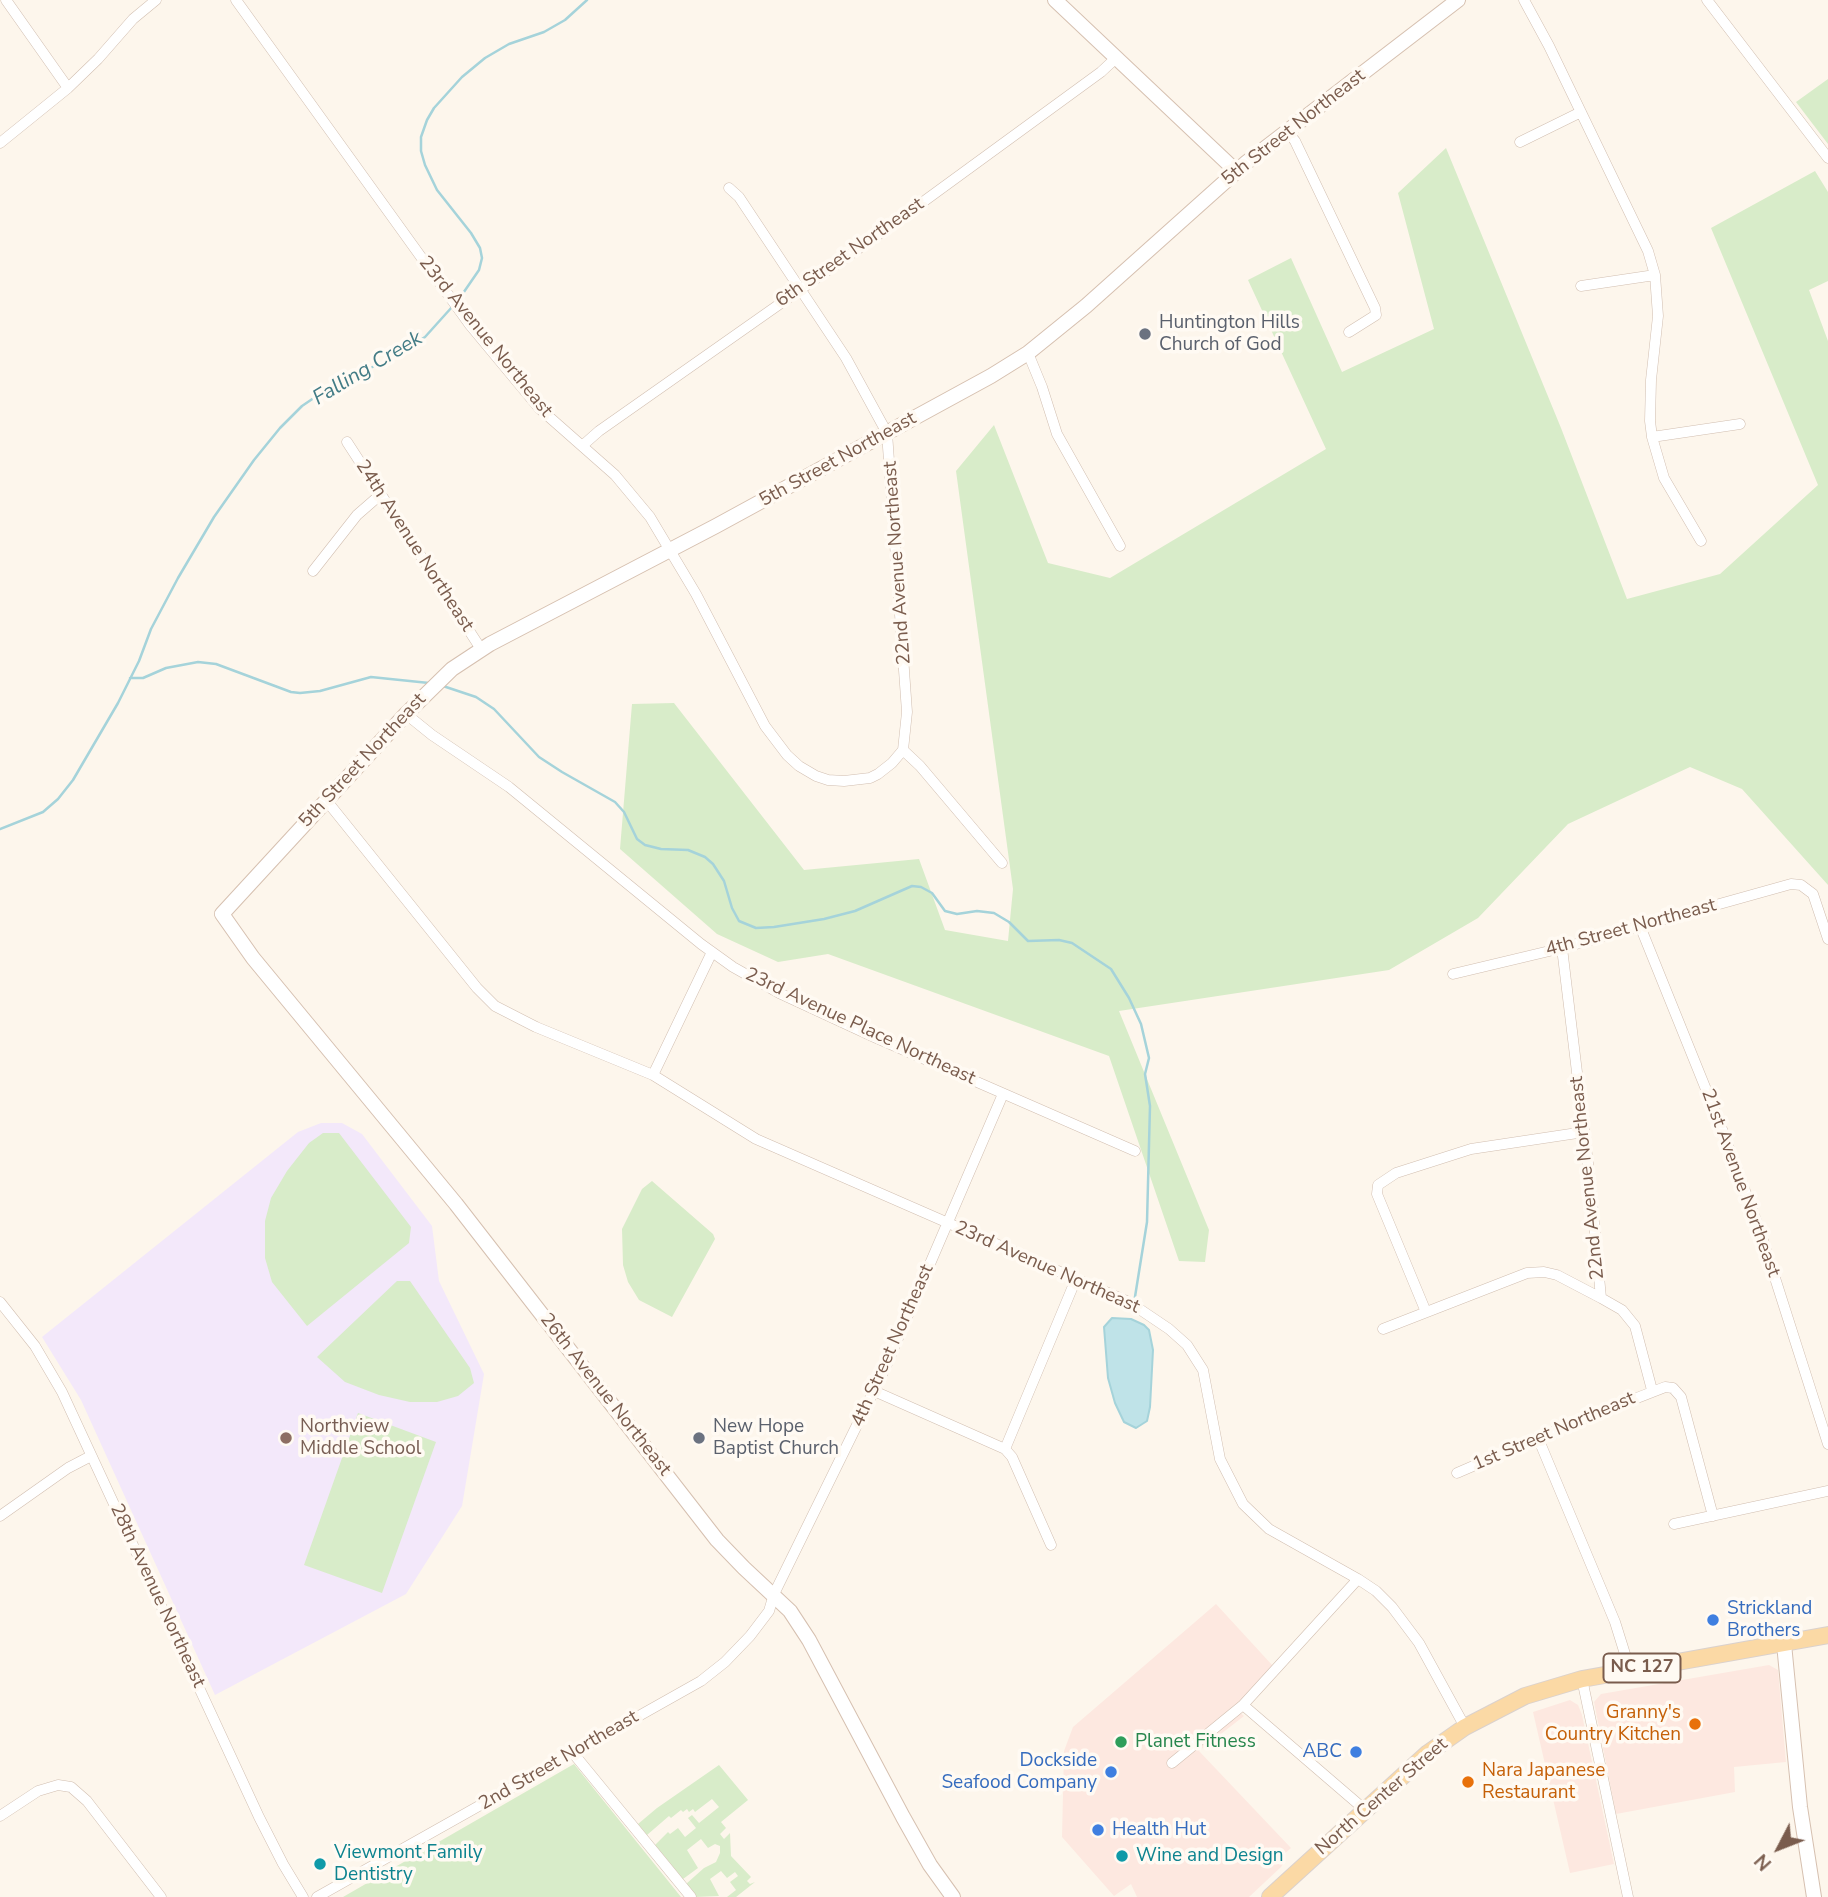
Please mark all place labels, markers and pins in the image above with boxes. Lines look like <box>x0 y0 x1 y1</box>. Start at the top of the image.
place label: Huntington Hills Church of God <box>1159 312 1300 356</box>
marker: Huntington Hills Church of God <box>1137 326 1153 342</box>
place label: Northview Middle School <box>300 1416 421 1460</box>
place label: New Hope Baptist Church <box>713 1416 839 1460</box>
marker: Northview Middle School <box>278 1430 294 1446</box>
marker: New Hope Baptist Church <box>691 1430 707 1446</box>
place label: Strickland Brothers <box>1727 1598 1812 1642</box>
marker: Strickland Brothers <box>1705 1612 1721 1628</box>
place label: Granny's Country Kitchen <box>1545 1702 1681 1746</box>
marker: Granny's Country Kitchen <box>1687 1716 1703 1732</box>
place label: Planet Fitness <box>1135 1731 1256 1753</box>
marker: Planet Fitness <box>1113 1734 1129 1750</box>
place label: ABC <box>1303 1741 1342 1763</box>
marker: ABC <box>1348 1744 1364 1760</box>
place label: Dockside Seafood Company <box>941 1750 1097 1794</box>
place label: Nara Japanese Restaurant <box>1482 1760 1605 1804</box>
marker: Dockside Seafood Company <box>1103 1764 1119 1780</box>
marker: Nara Japanese Restaurant <box>1460 1774 1476 1790</box>
place label: Health Hut <box>1112 1819 1206 1841</box>
marker: Health Hut <box>1090 1822 1106 1838</box>
place label: Viewmont Family Dentistry <box>334 1842 483 1886</box>
place label: Wine and Design <box>1136 1845 1284 1867</box>
marker: Wine and Design <box>1114 1848 1130 1864</box>
marker: Viewmont Family Dentistry <box>312 1856 328 1872</box>

